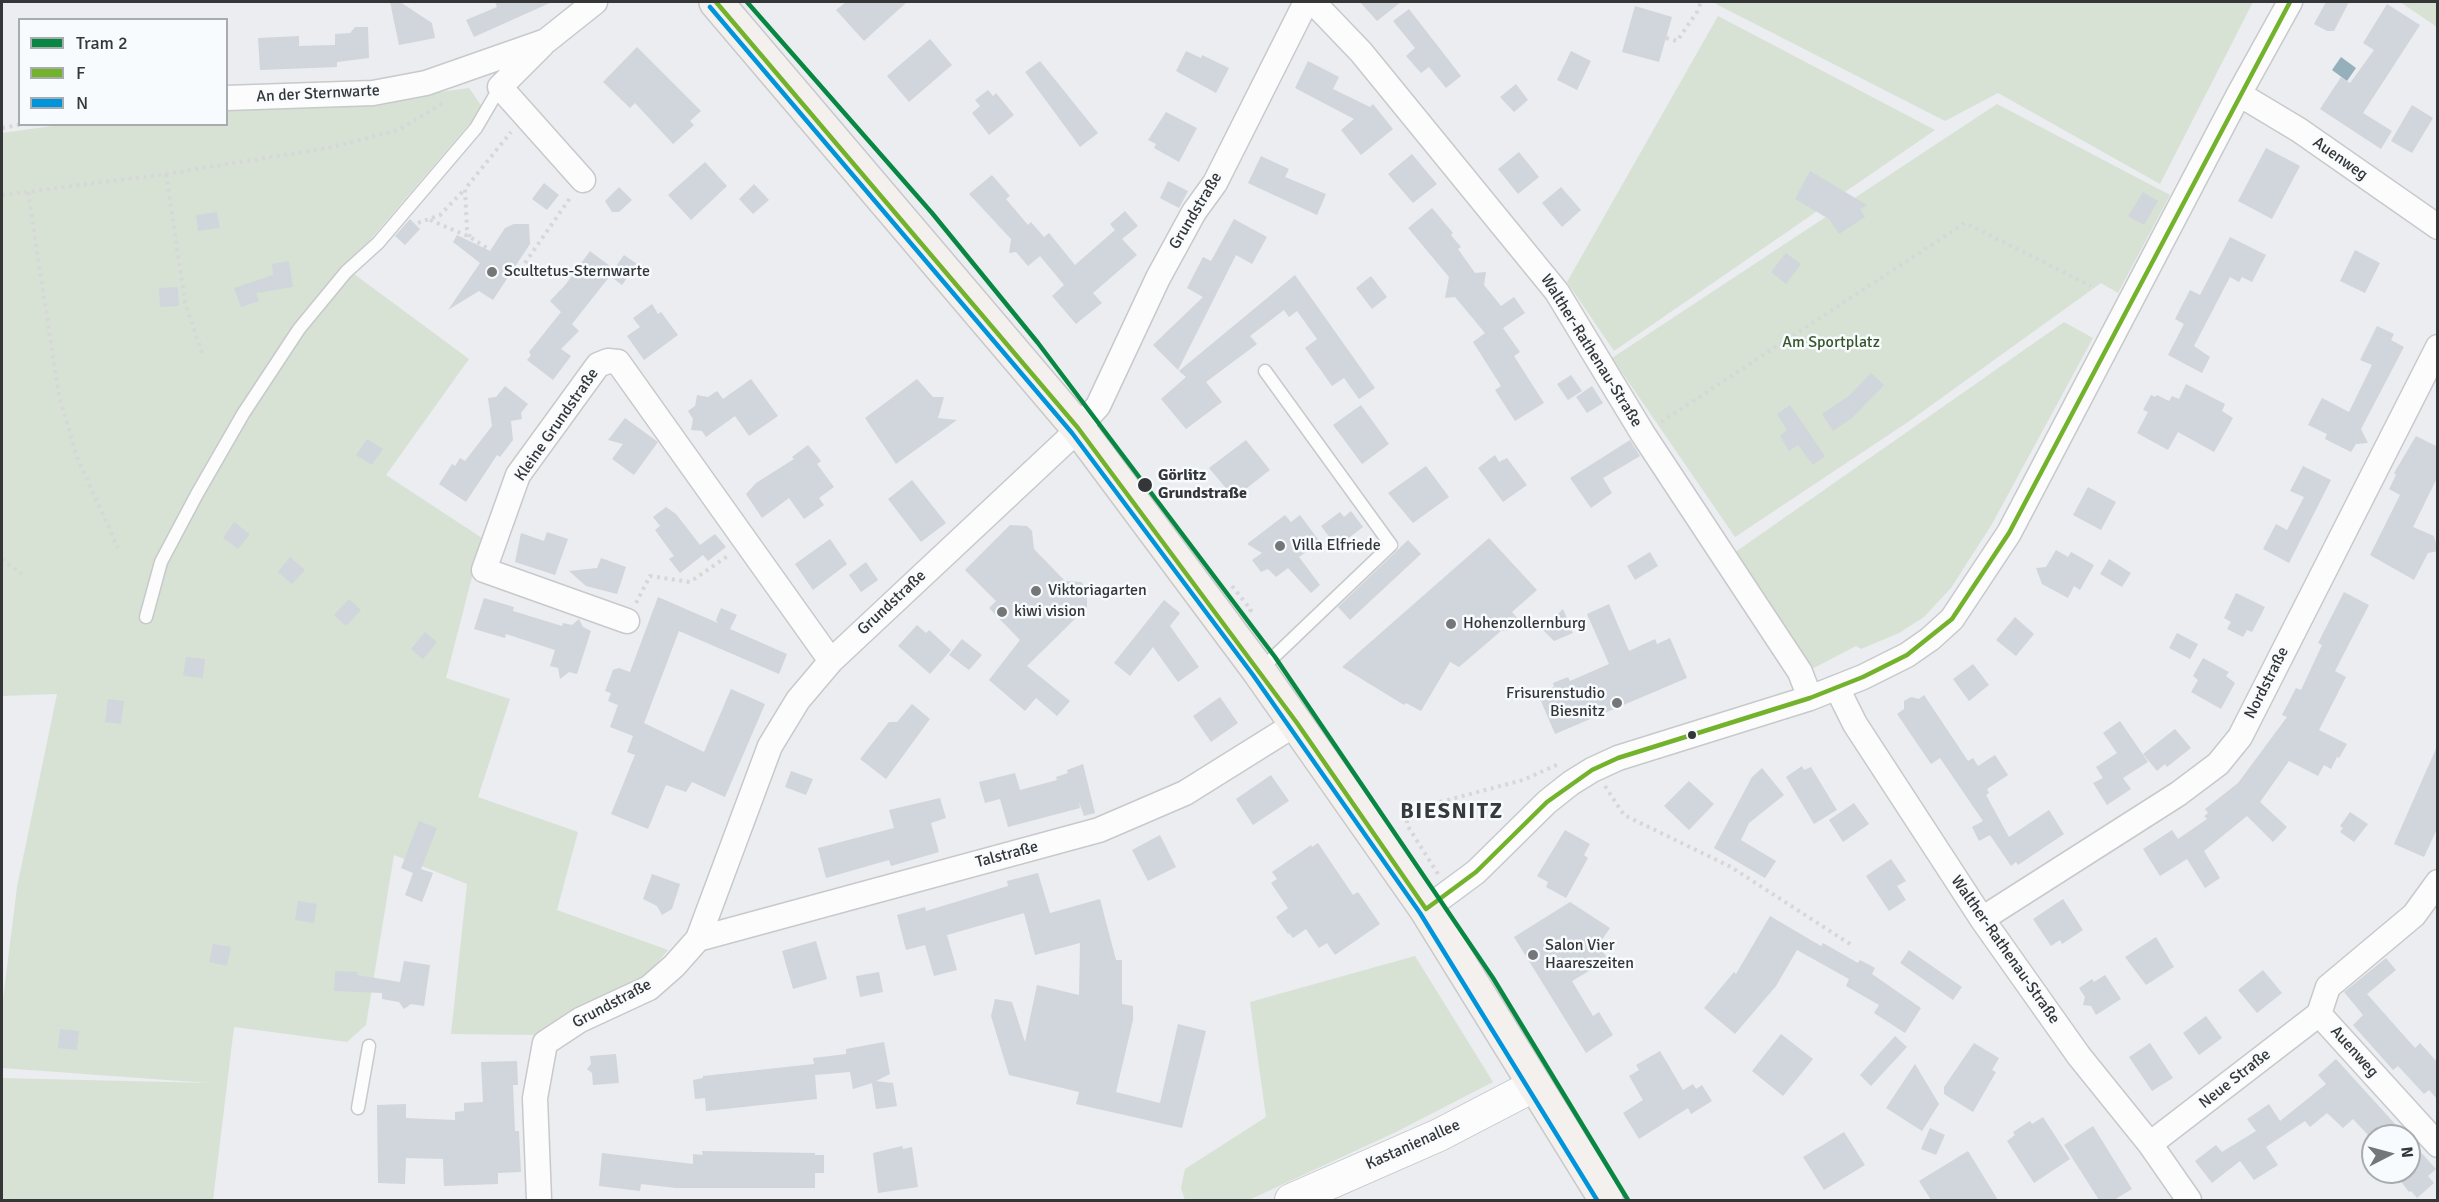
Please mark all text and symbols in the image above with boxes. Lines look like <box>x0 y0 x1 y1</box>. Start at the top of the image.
legend <box>18 18 228 126</box>
text: Tram 2 <box>76 32 128 54</box>
text: F <box>76 62 85 84</box>
street label: An der Sternwarte <box>256 81 380 107</box>
text: N <box>76 92 88 114</box>
street label: Auenweg <box>2309 133 2371 185</box>
street label: Grundstraße <box>1165 169 1227 253</box>
place label: Scultetus-Sternwarte <box>504 262 650 282</box>
marker: Scultetus-Sternwarte <box>485 265 499 279</box>
street label: Walther-Rathenau-Straße <box>1536 271 1646 431</box>
park label: Am Sportplatz <box>1782 333 1880 353</box>
street label: Kleine Grundstraße <box>511 365 603 485</box>
place label: Görlitz Grundstraße <box>1158 466 1247 504</box>
marker: Görlitz Grundstraße <box>1136 476 1154 494</box>
place label: Villa Elfriede <box>1292 536 1381 556</box>
marker: Villa Elfriede <box>1273 539 1287 553</box>
street label: Grundstraße <box>854 566 930 640</box>
place label: Viktoriagarten <box>1048 581 1147 601</box>
marker: Viktoriagarten <box>1029 584 1043 598</box>
place label: kiwi vision <box>1014 602 1086 622</box>
marker: kiwi vision <box>995 605 1009 619</box>
place label: Hohenzollernburg <box>1463 614 1586 634</box>
marker: Hohenzollernburg <box>1444 617 1458 631</box>
street label: Nordstraße <box>2241 644 2293 722</box>
place label: Frisurenstudio Biesnitz <box>1506 684 1605 722</box>
marker: Frisurenstudio Biesnitz <box>1610 696 1624 710</box>
unlabelled marker <box>1686 729 1698 741</box>
district label: BIESNITZ <box>1400 799 1504 825</box>
street label: Talstraße <box>974 837 1040 873</box>
street label: Walther-Rathenau-Straße <box>1946 872 2064 1028</box>
place label: Salon Vier Haareszeiten <box>1545 936 1634 974</box>
marker: Salon Vier Haareszeiten <box>1526 948 1540 962</box>
street label: Grundstraße <box>569 975 655 1033</box>
street label: Auenweg <box>2326 1022 2382 1082</box>
street label: Neue Straße <box>2195 1045 2275 1113</box>
street label: Kastanienallee <box>1363 1116 1463 1174</box>
north arrow <box>2361 1124 2421 1184</box>
text: N <box>2396 1146 2417 1159</box>

